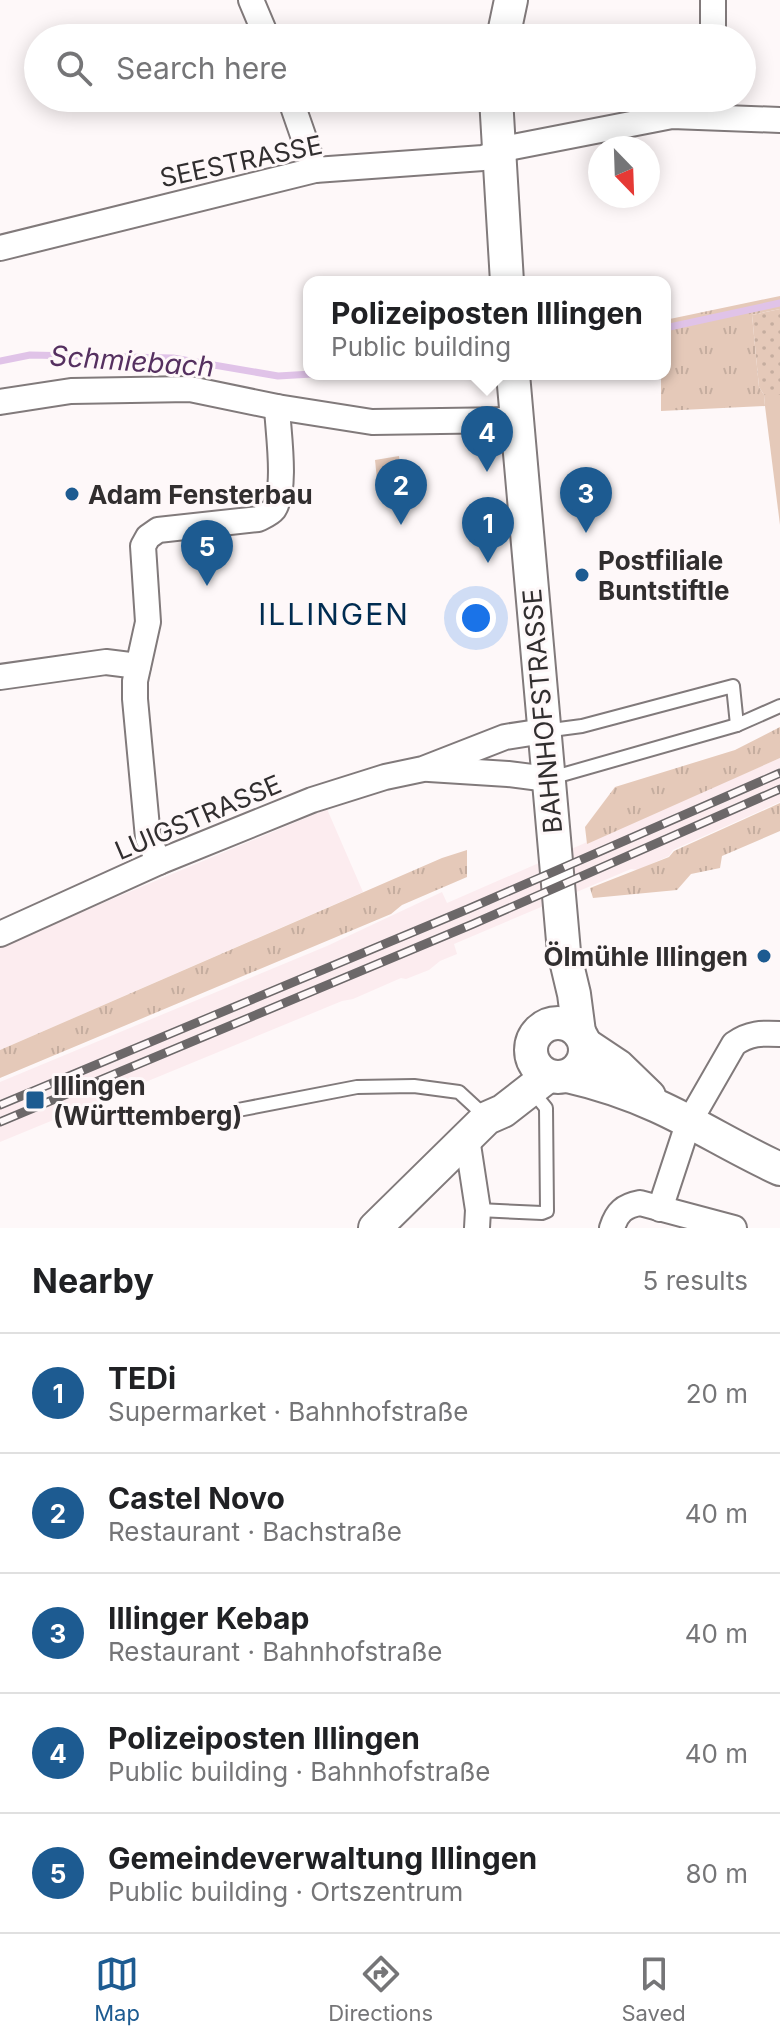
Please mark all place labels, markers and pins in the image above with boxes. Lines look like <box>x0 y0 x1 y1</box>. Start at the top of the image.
pin: 4 <box>461 406 513 472</box>
pin: 2 <box>375 459 427 525</box>
pin: 3 <box>560 467 612 533</box>
place label: Adam Fensterbau <box>88 479 313 510</box>
marker: Adam Fensterbau <box>63 485 81 503</box>
pin: 1 <box>462 497 514 563</box>
pin: 5 <box>181 520 233 586</box>
place label: Postfiliale Buntstiftle <box>598 545 729 606</box>
marker: Postfiliale Buntstiftle <box>573 566 591 584</box>
place label: Ölmühle Illingen <box>543 941 748 972</box>
marker: Ölmühle Illingen <box>755 947 773 965</box>
place label: Illingen (Württemberg) <box>53 1070 242 1131</box>
marker: Illingen (Württemberg) <box>24 1089 46 1111</box>

